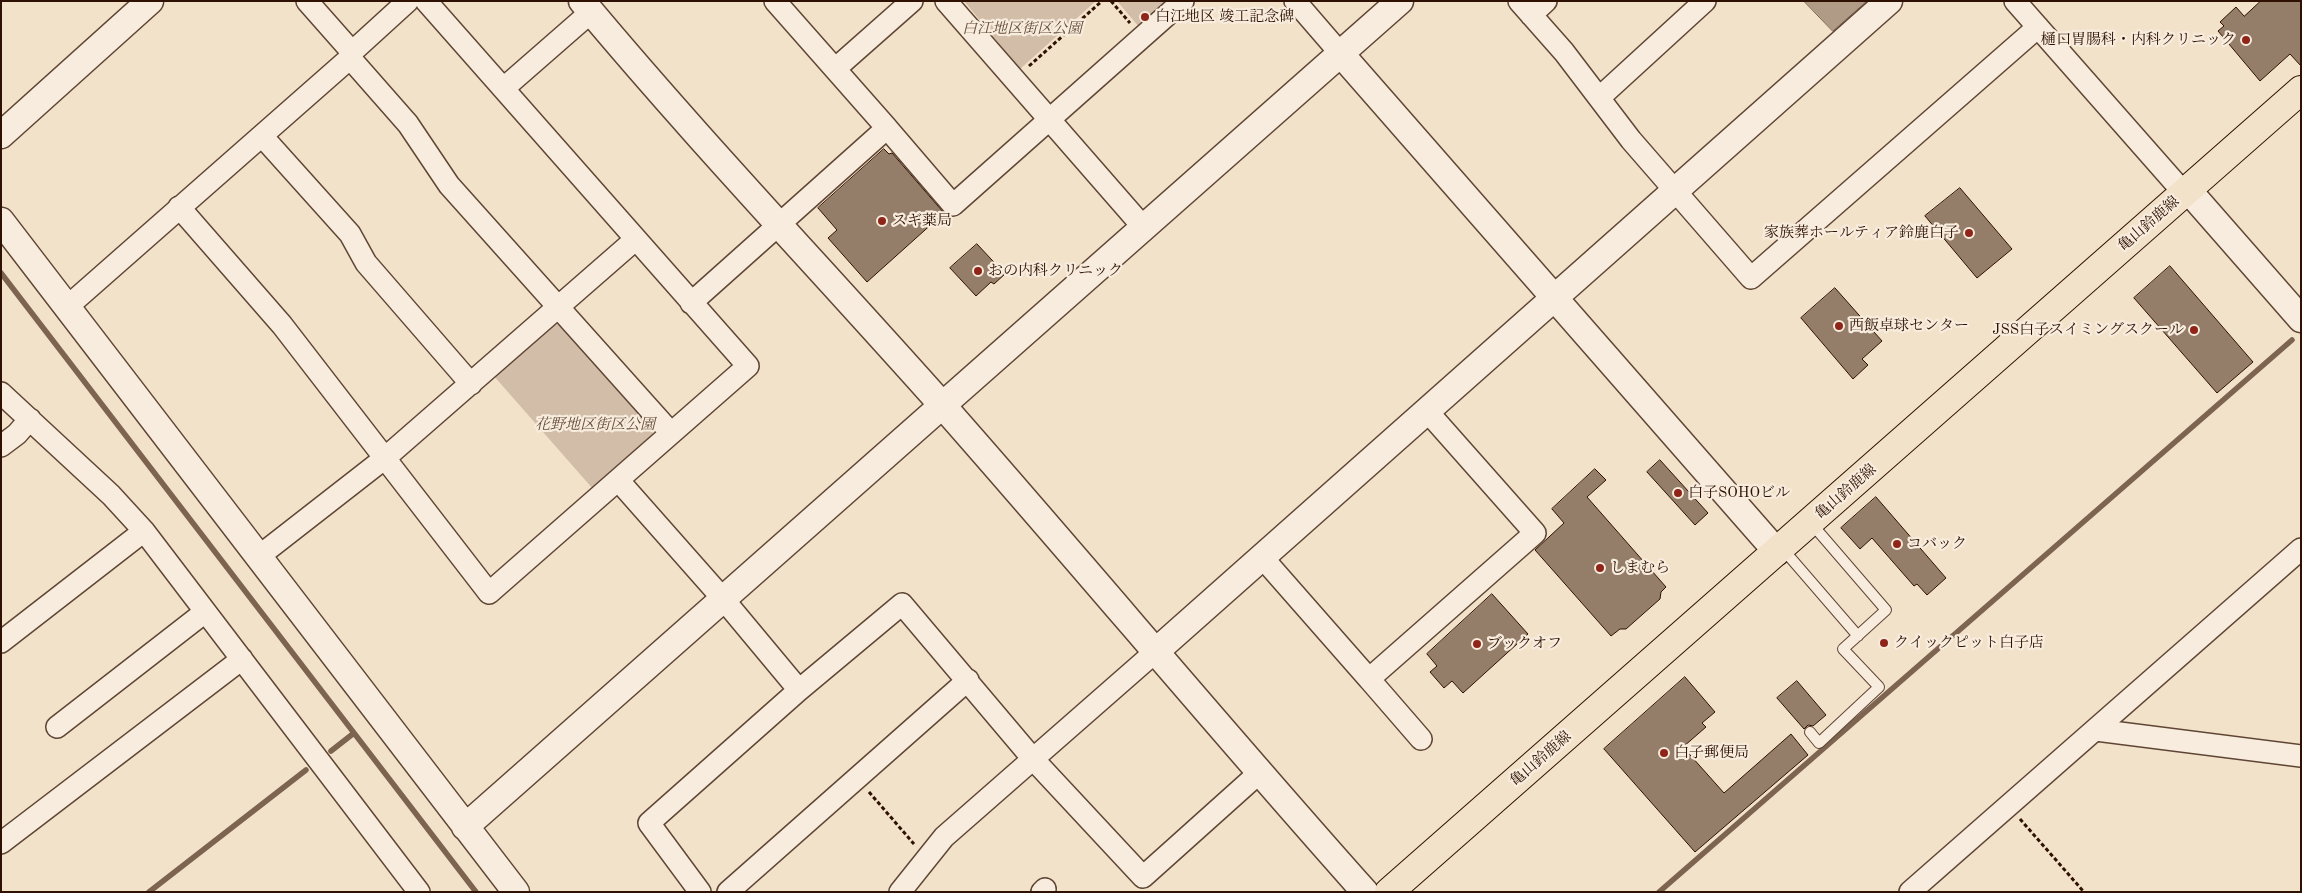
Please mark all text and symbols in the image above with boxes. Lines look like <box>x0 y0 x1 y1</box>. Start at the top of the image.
place label: 白江地区 竣工記念碑 <box>1155 8 1294 26</box>
marker: 白江地区 竣工記念碑 <box>1139 11 1151 23</box>
park label: 白江地区街区公園 <box>962 20 1082 38</box>
place label: 樋口胃腸科・内科クリニック <box>2041 31 2236 49</box>
marker: 樋口胃腸科・内科クリニック <box>2240 34 2252 46</box>
street label: 亀山鈴鹿線 <box>2115 193 2183 255</box>
place label: スギ薬局 <box>892 212 952 230</box>
marker: スギ薬局 <box>876 215 888 227</box>
place label: 家族葬ホールティア鈴鹿白子 <box>1764 224 1959 242</box>
marker: 家族葬ホールティア鈴鹿白子 <box>1963 227 1975 239</box>
place label: おの内科クリニック <box>988 262 1123 280</box>
marker: おの内科クリニック <box>972 265 984 277</box>
place label: 西飯卓球センター <box>1849 317 1969 335</box>
marker: 西飯卓球センター <box>1833 320 1845 332</box>
place label: JSS白子スイミングスクール <box>1992 321 2184 339</box>
marker: JSS白子スイミングスクール <box>2188 324 2200 336</box>
park label: 花野地区街区公園 <box>535 416 655 434</box>
street label: 亀山鈴鹿線 <box>1812 461 1880 523</box>
place label: 白子SOHOビル <box>1688 484 1790 502</box>
marker: 白子SOHOビル <box>1672 487 1684 499</box>
place label: コバック <box>1907 535 1967 553</box>
marker: コバック <box>1891 538 1903 550</box>
place label: しまむら <box>1610 559 1670 577</box>
marker: しまむら <box>1594 562 1606 574</box>
place label: クイックピット白子店 <box>1894 634 2044 652</box>
place label: ブックオフ <box>1487 635 1562 653</box>
marker: クイックピット白子店 <box>1878 637 1890 649</box>
marker: ブックオフ <box>1471 638 1483 650</box>
street label: 亀山鈴鹿線 <box>1507 728 1575 790</box>
place label: 白子郵便局 <box>1674 744 1749 762</box>
marker: 白子郵便局 <box>1658 747 1670 759</box>

